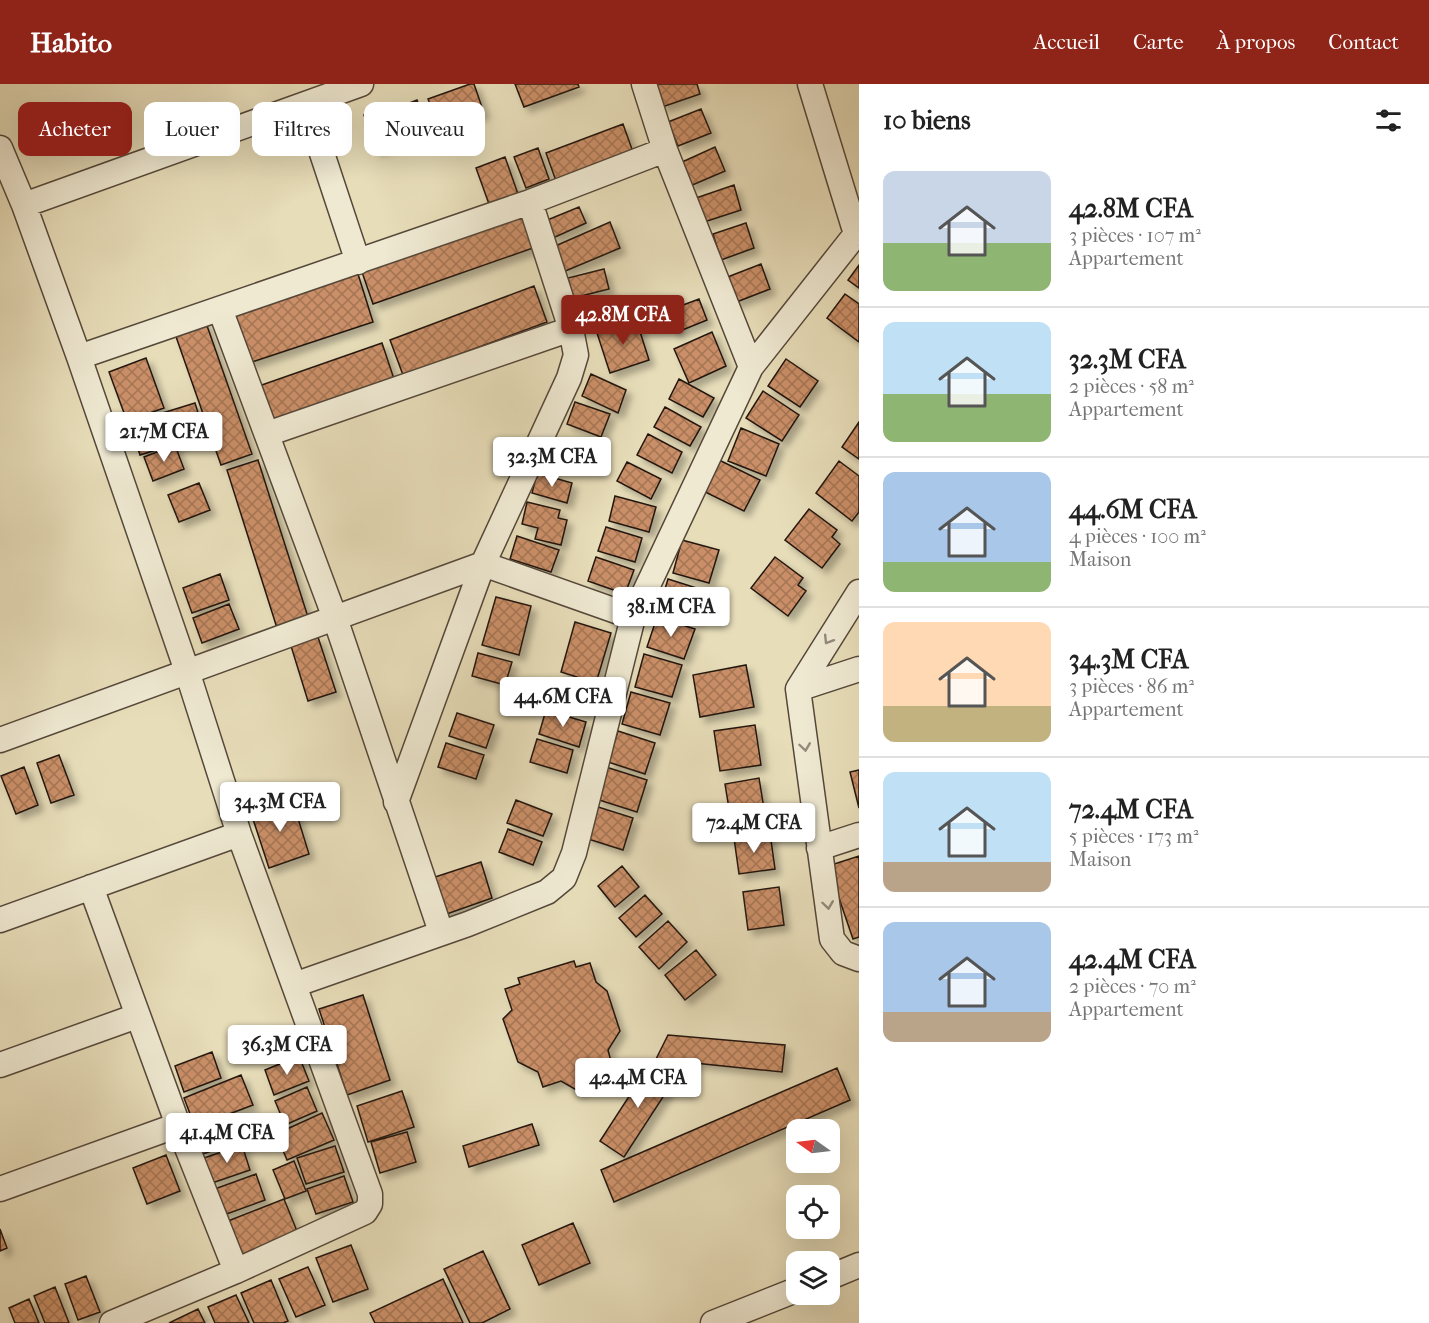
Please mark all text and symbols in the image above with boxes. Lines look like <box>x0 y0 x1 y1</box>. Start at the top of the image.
text: Habito <box>30 26 112 59</box>
text: Accueil <box>1034 30 1100 54</box>
text: Carte <box>1133 30 1184 54</box>
text: À propos <box>1217 30 1295 54</box>
text: Contact <box>1328 30 1399 54</box>
chip: Acheter <box>18 102 132 156</box>
chip: Louer <box>144 102 240 156</box>
chip: Filtres <box>252 102 352 156</box>
chip: Nouveau <box>364 102 485 156</box>
icon: filters <box>1372 104 1405 137</box>
text: 10 biens <box>883 105 971 136</box>
text: 42.8M CFA <box>1069 193 1193 224</box>
icon: home <box>931 195 1003 267</box>
text: 3 pièces · 107 m² <box>1069 224 1201 247</box>
text: Appartement <box>1069 247 1184 270</box>
pin: 42.8M CFA <box>554 295 692 346</box>
text: 42.8M CFA <box>575 303 671 326</box>
text: 32.3M CFA <box>1069 344 1186 375</box>
icon: home <box>931 346 1003 418</box>
text: 2 pièces · 58 m² <box>1069 375 1194 398</box>
text: Appartement <box>1069 398 1184 421</box>
pin: 21.7M CFA <box>95 412 233 463</box>
text: 21.7M CFA <box>119 420 209 443</box>
pin: 32.3M CFA <box>483 437 621 488</box>
text: 32.3M CFA <box>507 445 597 468</box>
text: 44.6M CFA <box>1069 494 1197 525</box>
icon: home <box>931 496 1003 568</box>
text: 4 pièces · 100 m² <box>1069 525 1206 548</box>
text: Maison <box>1069 548 1131 571</box>
pin: 38.1M CFA <box>602 587 740 638</box>
text: 38.1M CFA <box>627 595 715 618</box>
one-way arrow <box>824 634 836 644</box>
text: 34.3M CFA <box>1069 644 1189 675</box>
icon: home <box>931 646 1003 718</box>
text: 3 pièces · 86 m² <box>1069 675 1194 698</box>
pin: 44.6M CFA <box>494 677 632 728</box>
text: 44.6M CFA <box>514 685 612 708</box>
text: Appartement <box>1069 698 1184 721</box>
one-way arrow <box>799 743 811 752</box>
pin: 34.3M CFA <box>211 782 349 833</box>
text: 34.3M CFA <box>234 790 326 813</box>
text: 72.4M CFA <box>1069 794 1193 825</box>
icon: home <box>931 796 1003 868</box>
pin: 72.4M CFA <box>685 803 823 854</box>
text: 72.4M CFA <box>706 811 802 834</box>
text: 5 pièces · 173 m² <box>1069 825 1199 848</box>
text: Maison <box>1069 848 1131 871</box>
one-way arrow <box>821 901 833 910</box>
text: 42.4M CFA <box>1069 944 1196 975</box>
icon: home <box>931 946 1003 1018</box>
text: 2 pièces · 70 m² <box>1069 975 1196 998</box>
text: Appartement <box>1069 998 1184 1021</box>
pin: 36.3M CFA <box>218 1025 356 1076</box>
text: 36.3M CFA <box>242 1033 332 1056</box>
pin: 42.4M CFA <box>569 1058 707 1109</box>
text: 42.4M CFA <box>589 1066 687 1089</box>
pin: 41.4M CFA <box>158 1113 296 1164</box>
north arrow <box>786 1119 840 1173</box>
map controls <box>786 1119 840 1305</box>
text: 41.4M CFA <box>180 1121 274 1144</box>
button: locate <box>786 1185 840 1239</box>
button: layers <box>786 1251 840 1305</box>

